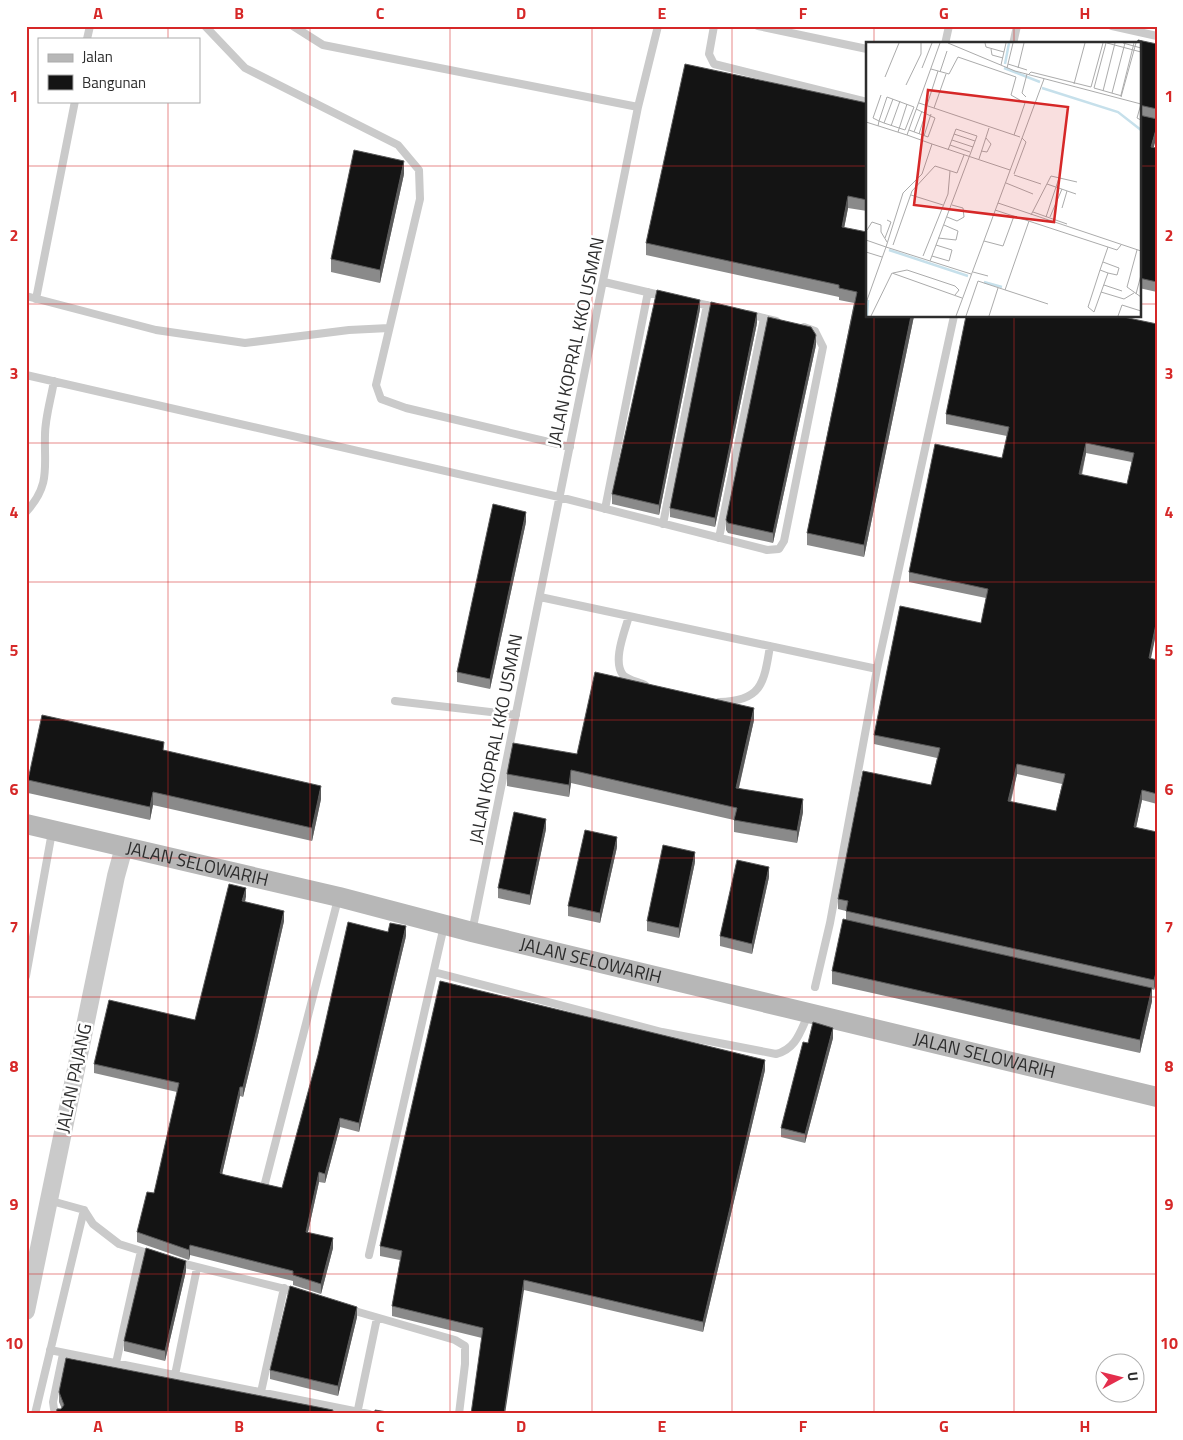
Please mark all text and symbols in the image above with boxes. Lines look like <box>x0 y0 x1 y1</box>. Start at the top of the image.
text: A <box>93 1 103 25</box>
text: B <box>234 1 244 25</box>
text: C <box>376 1 385 25</box>
text: D <box>516 1 526 25</box>
text: E <box>658 1 667 25</box>
text: F <box>799 1 808 25</box>
text: G <box>939 1 949 25</box>
text: H <box>1080 1 1090 25</box>
legend <box>38 38 200 102</box>
inset map <box>866 42 1140 318</box>
text: Jalan <box>82 45 113 68</box>
text: Bangunan <box>82 71 146 94</box>
text: 1 <box>10 84 18 108</box>
text: 1 <box>1165 84 1173 108</box>
text: 2 <box>10 223 18 247</box>
text: 2 <box>1165 223 1173 247</box>
street label: JALAN KOPRAL KKO USMAN <box>540 235 611 449</box>
text: 3 <box>10 361 18 385</box>
text: 3 <box>1165 361 1173 385</box>
text: 4 <box>10 500 19 524</box>
text: 4 <box>1165 500 1174 524</box>
street label: JALAN KOPRAL KKO USMAN <box>462 632 529 846</box>
text: 5 <box>10 638 19 662</box>
text: 5 <box>1165 638 1174 662</box>
text: 6 <box>10 777 19 801</box>
text: 6 <box>1165 777 1174 801</box>
street label: JALAN SELOWARIH <box>124 834 271 893</box>
text: 7 <box>10 915 18 939</box>
text: 7 <box>1165 915 1173 939</box>
street label: JALAN SELOWARIH <box>517 930 665 990</box>
street label: JALAN PAJANG <box>49 1021 98 1135</box>
street label: JALAN SELOWARIH <box>911 1025 1058 1085</box>
text: 8 <box>10 1054 19 1078</box>
text: 8 <box>1165 1054 1174 1078</box>
text: 9 <box>10 1192 19 1216</box>
text: 9 <box>1165 1192 1174 1216</box>
text: 10 <box>5 1331 23 1355</box>
text: 10 <box>1160 1331 1178 1355</box>
north arrow <box>1096 1352 1146 1402</box>
text: U <box>1122 1371 1144 1382</box>
text: A <box>93 1414 103 1438</box>
text: B <box>234 1414 244 1438</box>
text: C <box>376 1414 385 1438</box>
text: D <box>516 1414 526 1438</box>
text: E <box>658 1414 667 1438</box>
text: F <box>799 1414 808 1438</box>
text: G <box>939 1414 949 1438</box>
text: H <box>1080 1414 1090 1438</box>

